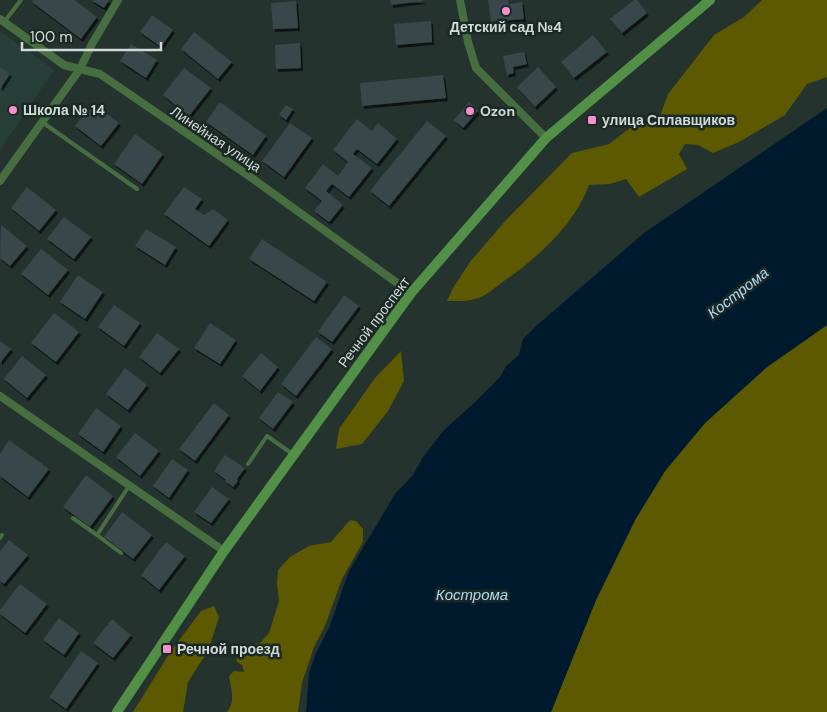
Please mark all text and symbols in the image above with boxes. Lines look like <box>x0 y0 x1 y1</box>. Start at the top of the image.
marker: Детский сад №4 <box>500 5 512 17</box>
place label: Детский сад №4 <box>450 18 562 36</box>
scale bar <box>22 20 161 52</box>
text: 100 m <box>30 27 73 47</box>
place label: Школа № 14 <box>23 101 105 119</box>
street label: Линейная улица <box>167 102 265 176</box>
place label: Ozon <box>480 102 515 120</box>
marker: Школа № 14 <box>7 104 19 116</box>
marker: Ozon <box>464 105 476 117</box>
place label: улица Сплавщиков <box>602 111 736 129</box>
marker: улица Сплавщиков <box>586 114 598 126</box>
water label: Кострома <box>703 263 773 323</box>
street label: Речной проспект <box>334 273 414 371</box>
water label: Кострома <box>436 585 508 605</box>
place label: Речной проезд <box>177 640 280 658</box>
marker: Речной проезд <box>161 643 173 655</box>

